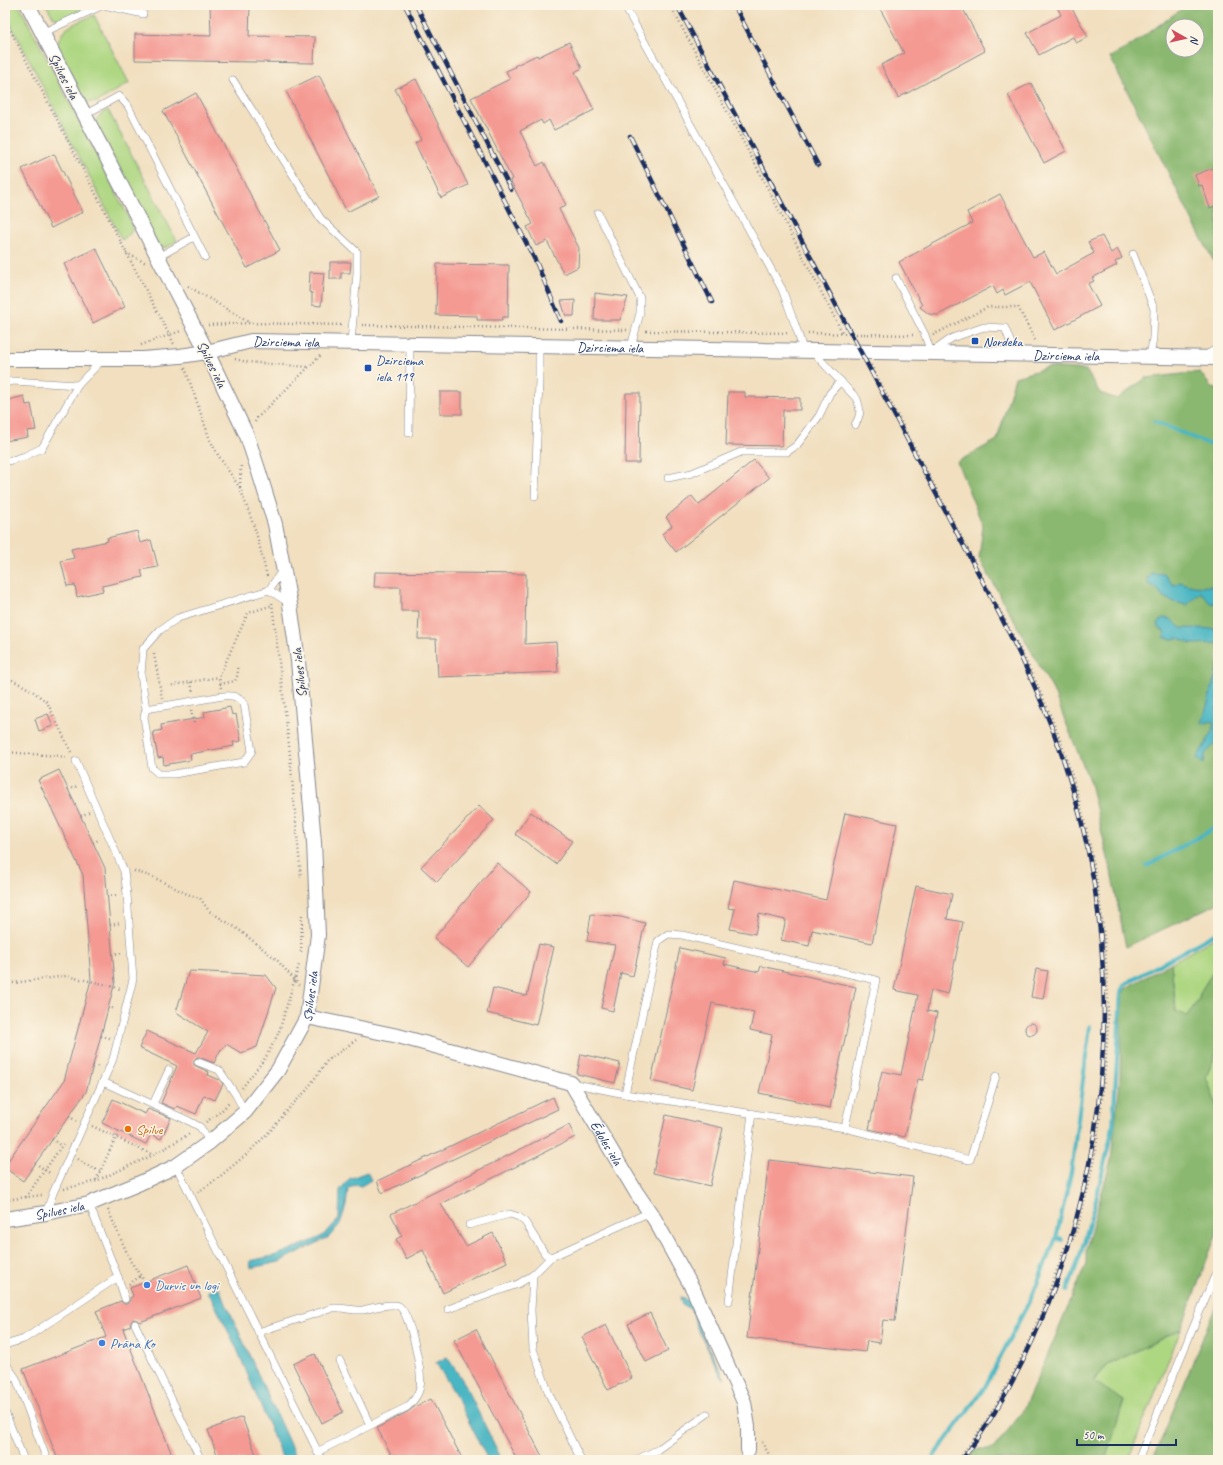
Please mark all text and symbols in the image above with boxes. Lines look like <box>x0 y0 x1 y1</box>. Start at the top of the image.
north arrow <box>1165 18 1205 58</box>
text: N <box>1187 35 1202 46</box>
street label: Spilves iela <box>45 50 83 103</box>
street label: Dzirciema iela <box>253 333 320 351</box>
place label: Nordeka <box>983 333 1024 350</box>
marker: Nordeka <box>970 336 980 346</box>
street label: Spilves iela <box>193 338 231 391</box>
street label: Dzirciema iela <box>577 339 644 357</box>
street label: Dzirciema iela <box>1033 347 1100 365</box>
place label: Dzirciema iela 119 <box>376 352 424 385</box>
marker: Dzirciema iela 119 <box>363 363 373 373</box>
street label: Spilves iela <box>288 646 311 698</box>
street label: Spilves iela <box>298 969 322 1025</box>
street label: Ēdoles iela <box>587 1118 627 1170</box>
place label: Spilve <box>136 1121 164 1138</box>
marker: Spilve <box>123 1124 133 1134</box>
street label: Spilves iela <box>34 1197 87 1224</box>
place label: Durvis un logi <box>155 1277 221 1294</box>
marker: Durvis un logi <box>142 1280 152 1290</box>
place label: Prāna Ko <box>110 1335 157 1352</box>
marker: Prāna Ko <box>97 1338 107 1348</box>
scale bar <box>1077 1421 1176 1447</box>
text: 50 m <box>1083 1427 1105 1443</box>

